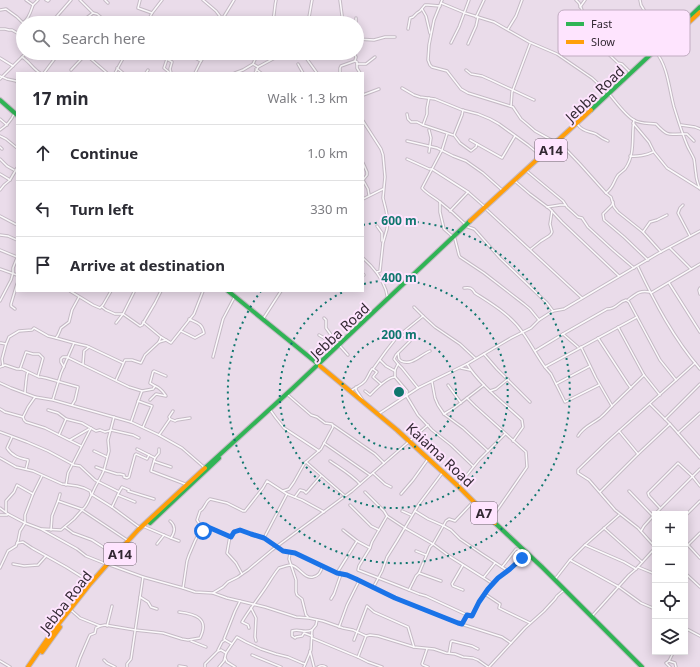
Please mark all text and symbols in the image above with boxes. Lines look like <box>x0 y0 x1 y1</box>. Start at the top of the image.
legend <box>558 10 690 56</box>
search box <box>16 16 364 60</box>
text: Fast <box>591 16 612 31</box>
icon: search <box>30 27 52 49</box>
text: Search here <box>62 28 145 48</box>
text: Slow <box>591 34 615 49</box>
street label: Jebba Road <box>560 61 628 127</box>
text: 17 min <box>32 87 89 110</box>
text: Walk · 1.3 km <box>268 89 348 107</box>
road number: A14 <box>535 139 567 161</box>
icon: ahead <box>32 142 54 164</box>
text: Continue <box>70 143 138 163</box>
text: 1.0 km <box>307 144 348 162</box>
icon: left <box>32 198 54 220</box>
text: Turn left <box>70 199 134 219</box>
text: 330 m <box>310 200 348 218</box>
text: 600 m <box>381 212 417 229</box>
icon: arrive <box>32 254 54 276</box>
text: Arrive at destination <box>70 255 225 275</box>
text: 400 m <box>381 269 417 286</box>
street label: Jebba Road <box>305 298 373 364</box>
text: 200 m <box>381 326 417 343</box>
centre of rings <box>392 385 406 399</box>
street label: Kaiama Road <box>402 418 478 491</box>
road number: A7 <box>471 502 497 524</box>
map controls <box>652 511 688 655</box>
button: + <box>652 511 688 547</box>
route start <box>194 522 212 540</box>
road number: A14 <box>104 543 136 565</box>
button: − <box>652 547 688 583</box>
route end <box>513 549 531 567</box>
street label: Jebba Road <box>34 567 96 638</box>
button: locate <box>652 583 688 619</box>
button: layers <box>652 619 688 655</box>

